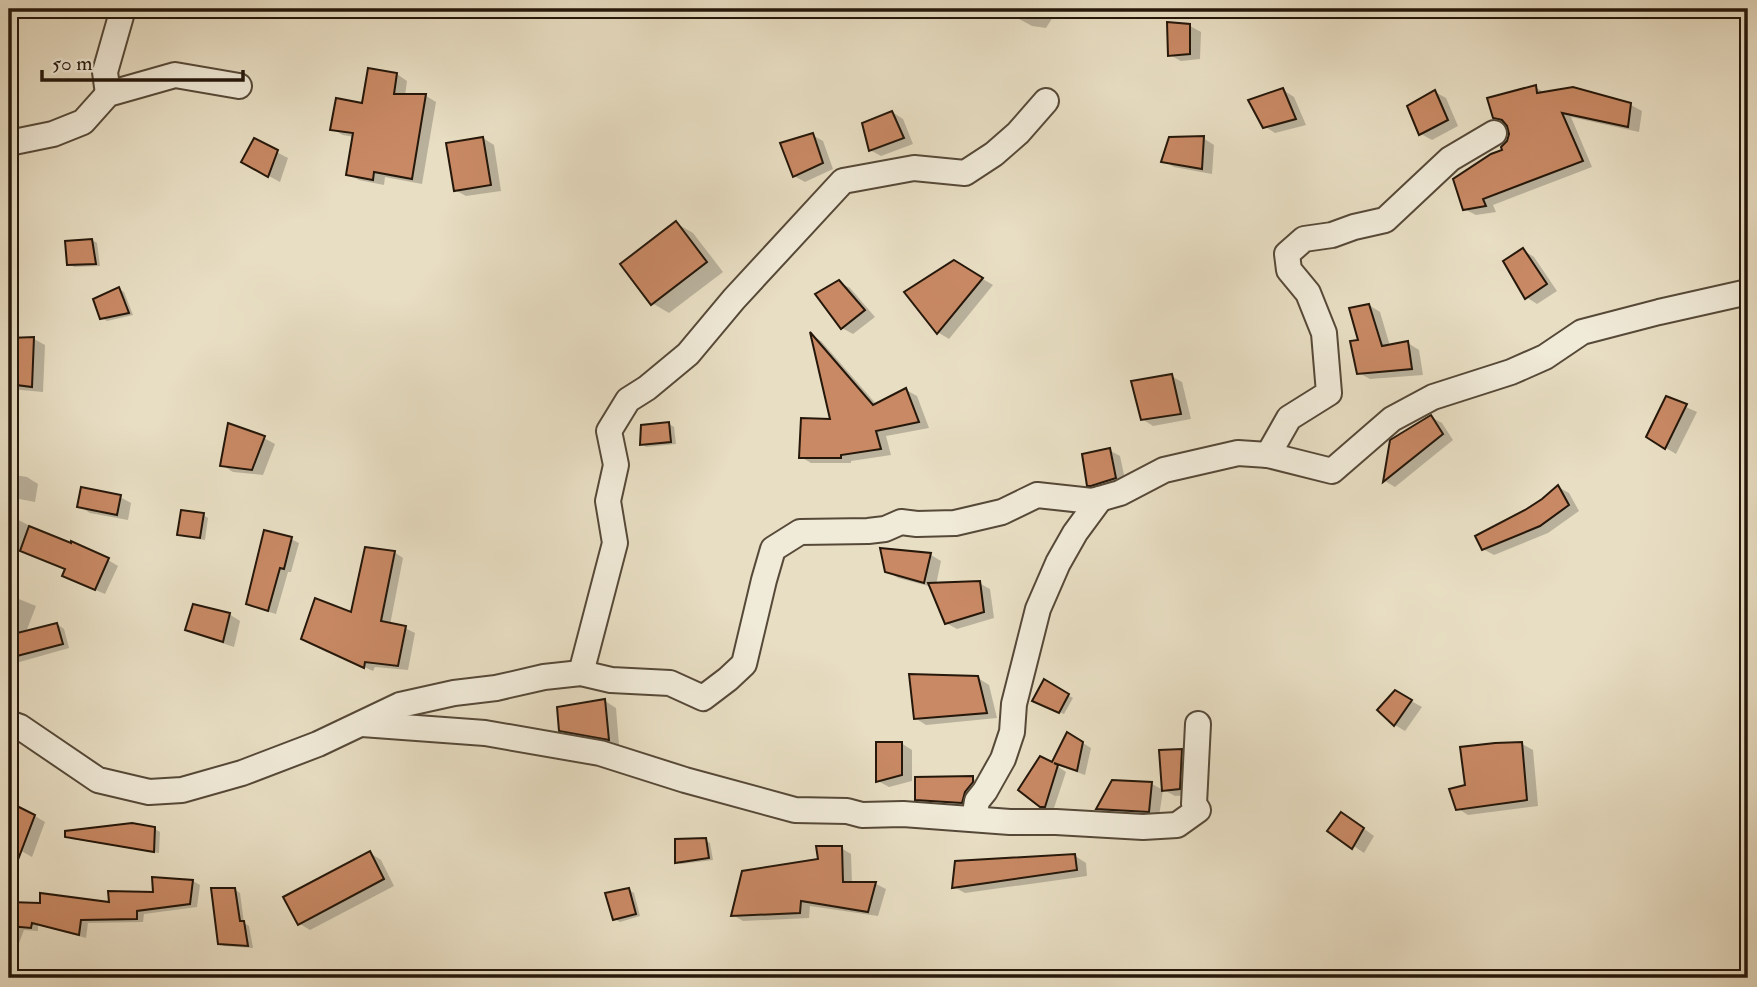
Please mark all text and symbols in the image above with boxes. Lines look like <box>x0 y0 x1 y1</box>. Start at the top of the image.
scale bar <box>42 38 243 82</box>
text: 50 m <box>52 50 93 77</box>

